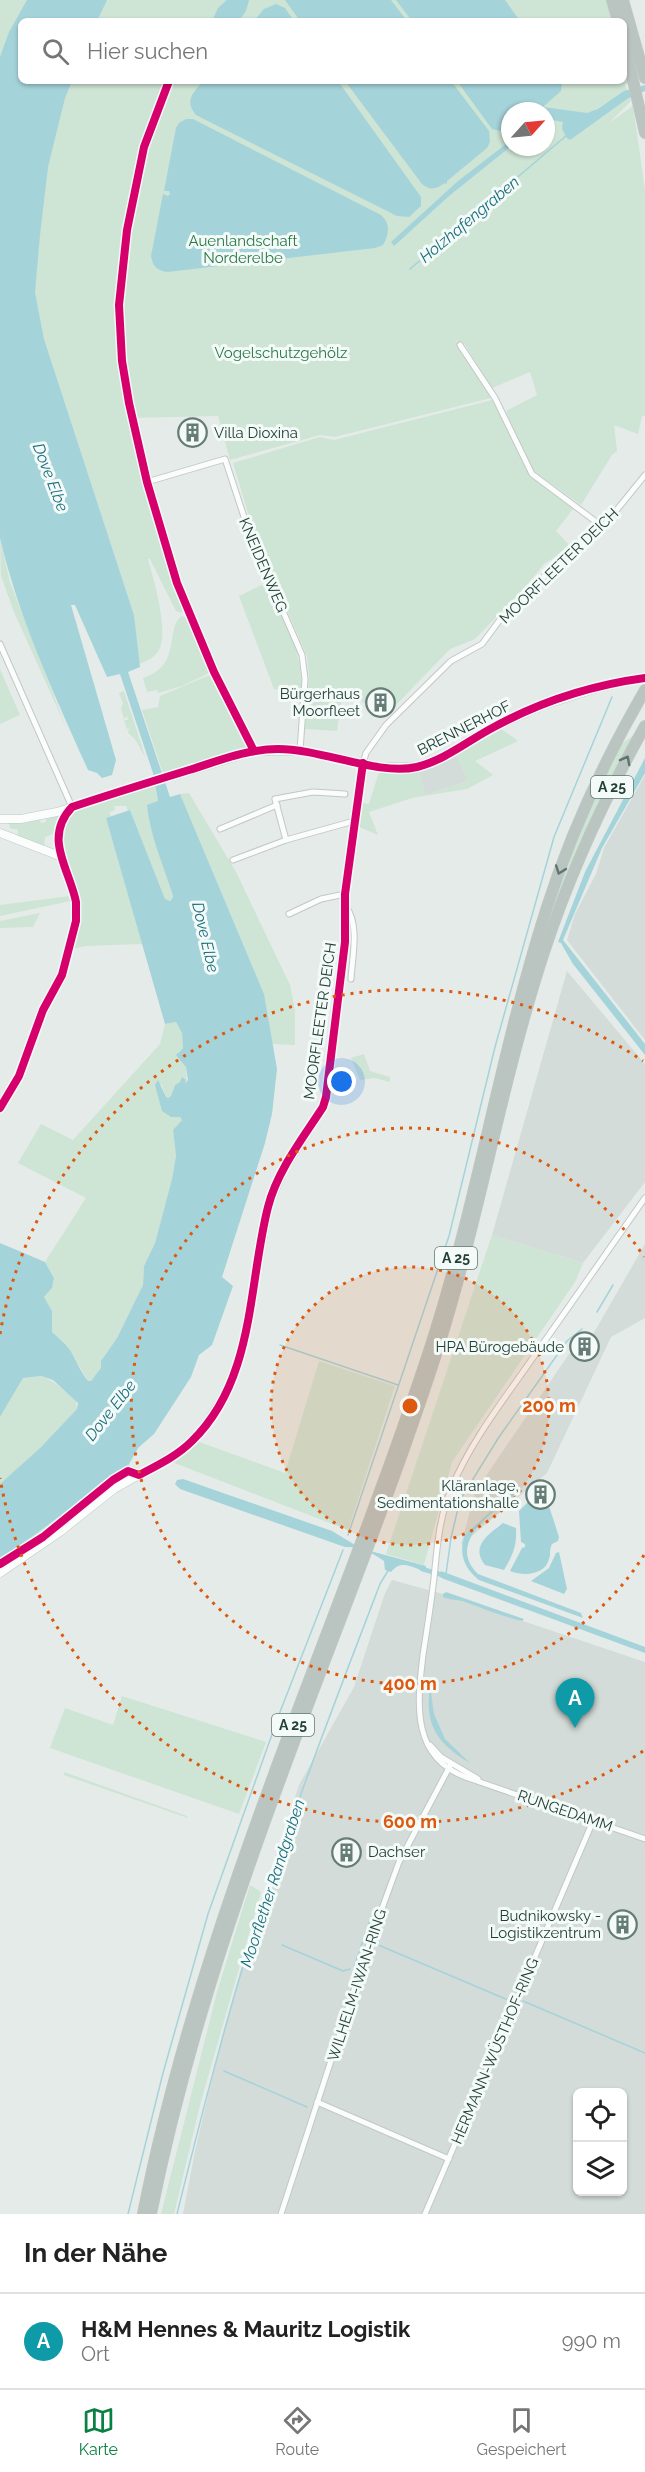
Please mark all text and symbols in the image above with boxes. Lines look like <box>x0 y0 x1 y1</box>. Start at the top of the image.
search box <box>18 18 627 84</box>
icon: search <box>39 35 72 68</box>
text: Hier suchen <box>87 38 208 64</box>
north arrow <box>501 102 555 156</box>
water label: Holzhafengraben <box>416 172 523 267</box>
park label: Auenlandschaft Norderelbe <box>188 232 298 267</box>
park label: Vogelschutzgehölz <box>215 344 347 362</box>
building icon: Villa Dioxina <box>177 417 209 449</box>
place label: Villa Dioxina <box>214 424 298 442</box>
water label: Dove Elbe <box>29 440 72 514</box>
street label: MOORFLEETER DEICH <box>496 505 622 627</box>
street label: KNEIDENWEG <box>235 515 291 615</box>
place label: Bürgerhaus Moorfleet <box>280 685 360 720</box>
building icon: Bürgerhaus Moorfleet <box>365 687 397 719</box>
street label: BRENNERHOF <box>414 697 514 759</box>
one-way arrow <box>619 756 630 766</box>
road number: A 25 <box>591 776 633 798</box>
one-way arrow <box>554 864 567 875</box>
water label: Dove Elbe <box>188 900 223 975</box>
street label: MOORFLEETER DEICH <box>300 941 340 1101</box>
your location <box>327 1067 356 1096</box>
road number: A 25 <box>435 1247 477 1269</box>
building icon: HPA Bürogebäude <box>569 1331 601 1363</box>
place label: HPA Bürogebäude <box>435 1338 564 1356</box>
water label: Dove Elbe <box>81 1376 140 1444</box>
text: 200 m <box>522 1395 576 1416</box>
centre of rings <box>400 1396 420 1416</box>
place label: Kläranlage, Sedimentationshalle <box>377 1477 519 1512</box>
building icon: Kläranlage, Sedimentationshalle <box>524 1479 556 1511</box>
text: 400 m <box>383 1673 437 1694</box>
pin: A <box>556 1678 594 1728</box>
road number: A 25 <box>272 1714 314 1736</box>
street label: RUNGEDAMM <box>515 1786 615 1836</box>
water label: Moorflether Randgraben <box>236 1797 309 1970</box>
text: 600 m <box>383 1811 437 1832</box>
building icon: Dachser <box>331 1836 363 1868</box>
place label: Dachser <box>368 1843 426 1861</box>
street label: WILHELM-IWAN-RING <box>324 1907 390 2063</box>
place label: Budnikowsky - Logistikzentrum <box>490 1907 601 1942</box>
building icon: Budnikowsky - Logistikzentrum <box>606 1909 638 1941</box>
street label: HERMANN-WÜSTHOF-RING <box>447 1955 542 2147</box>
map controls <box>573 2088 627 2196</box>
button: locate <box>573 2088 627 2142</box>
button: layers <box>573 2142 627 2196</box>
text: In der Nähe <box>24 2238 167 2268</box>
text: H&M Hennes & Mauritz Logistik <box>81 2316 410 2342</box>
text: A <box>37 2329 50 2353</box>
text: 990 m <box>562 2329 621 2353</box>
text: Ort <box>81 2342 110 2366</box>
tab: Karte <box>79 2404 118 2459</box>
tab: Route <box>275 2404 319 2459</box>
tab: Gespeichert <box>476 2404 566 2459</box>

